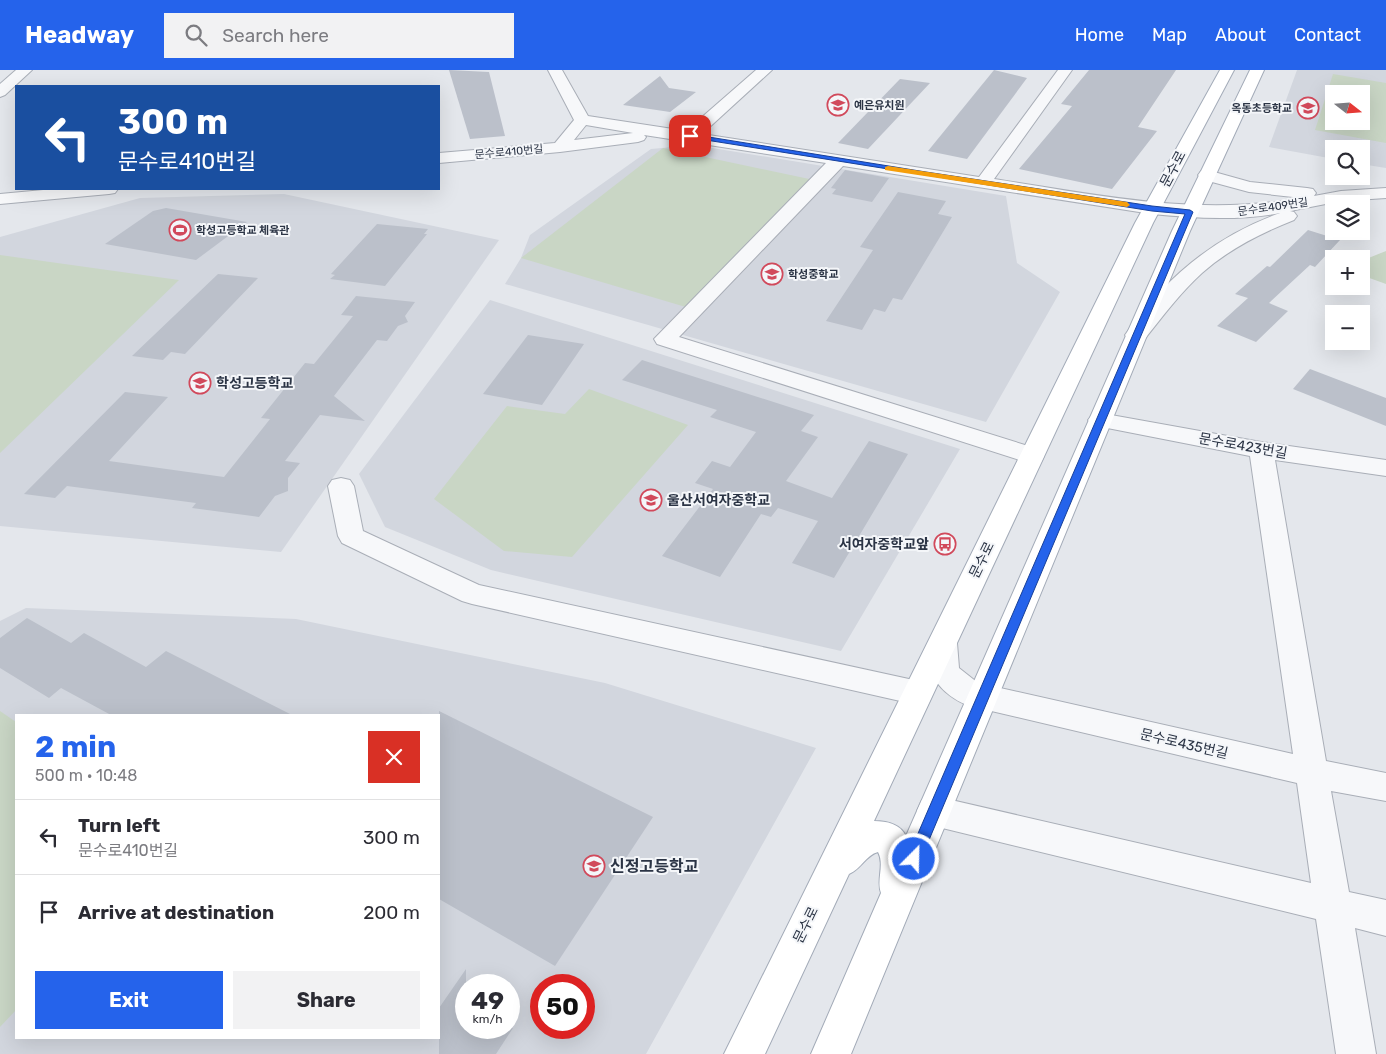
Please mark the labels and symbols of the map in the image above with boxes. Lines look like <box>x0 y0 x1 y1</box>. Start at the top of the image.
north arrow <box>1325 85 1370 130</box>
school or university icon: 예은유치원 <box>826 93 850 117</box>
school or university icon: 옥동초등학교 <box>1296 96 1320 120</box>
place label: 예은유치원 <box>854 99 905 112</box>
place label: 옥동초등학교 <box>1231 102 1292 115</box>
pin <box>669 115 711 157</box>
street label: 문수로410번길 <box>474 143 544 161</box>
street label: 문수로 <box>1156 148 1190 190</box>
street label: 문수로409번길 <box>1237 196 1309 218</box>
sports icon: 학성고등학교 체육관 <box>168 218 192 242</box>
place label: 학성고등학교 체육관 <box>196 224 289 237</box>
school or university icon: 학성중학교 <box>760 262 784 286</box>
place label: 학성중학교 <box>788 268 839 281</box>
school or university icon: 학성고등학교 <box>188 371 212 395</box>
place label: 학성고등학교 <box>216 375 293 392</box>
street label: 문수로423번길 <box>1197 430 1289 462</box>
school or university icon: 울산서여자중학교 <box>639 488 663 512</box>
place label: 울산서여자중학교 <box>667 492 770 509</box>
bus stop icon: 서여자중학교앞 <box>933 532 957 556</box>
place label: 서여자중학교앞 <box>839 536 929 553</box>
street label: 문수로 <box>966 539 998 581</box>
street label: 문수로435번길 <box>1138 726 1230 762</box>
position arrow <box>887 832 939 884</box>
school or university icon: 신정고등학교 <box>582 854 606 878</box>
place label: 신정고등학교 <box>610 857 699 876</box>
street label: 문수로 <box>790 904 822 946</box>
speed limit sign: 50 <box>530 974 595 1039</box>

